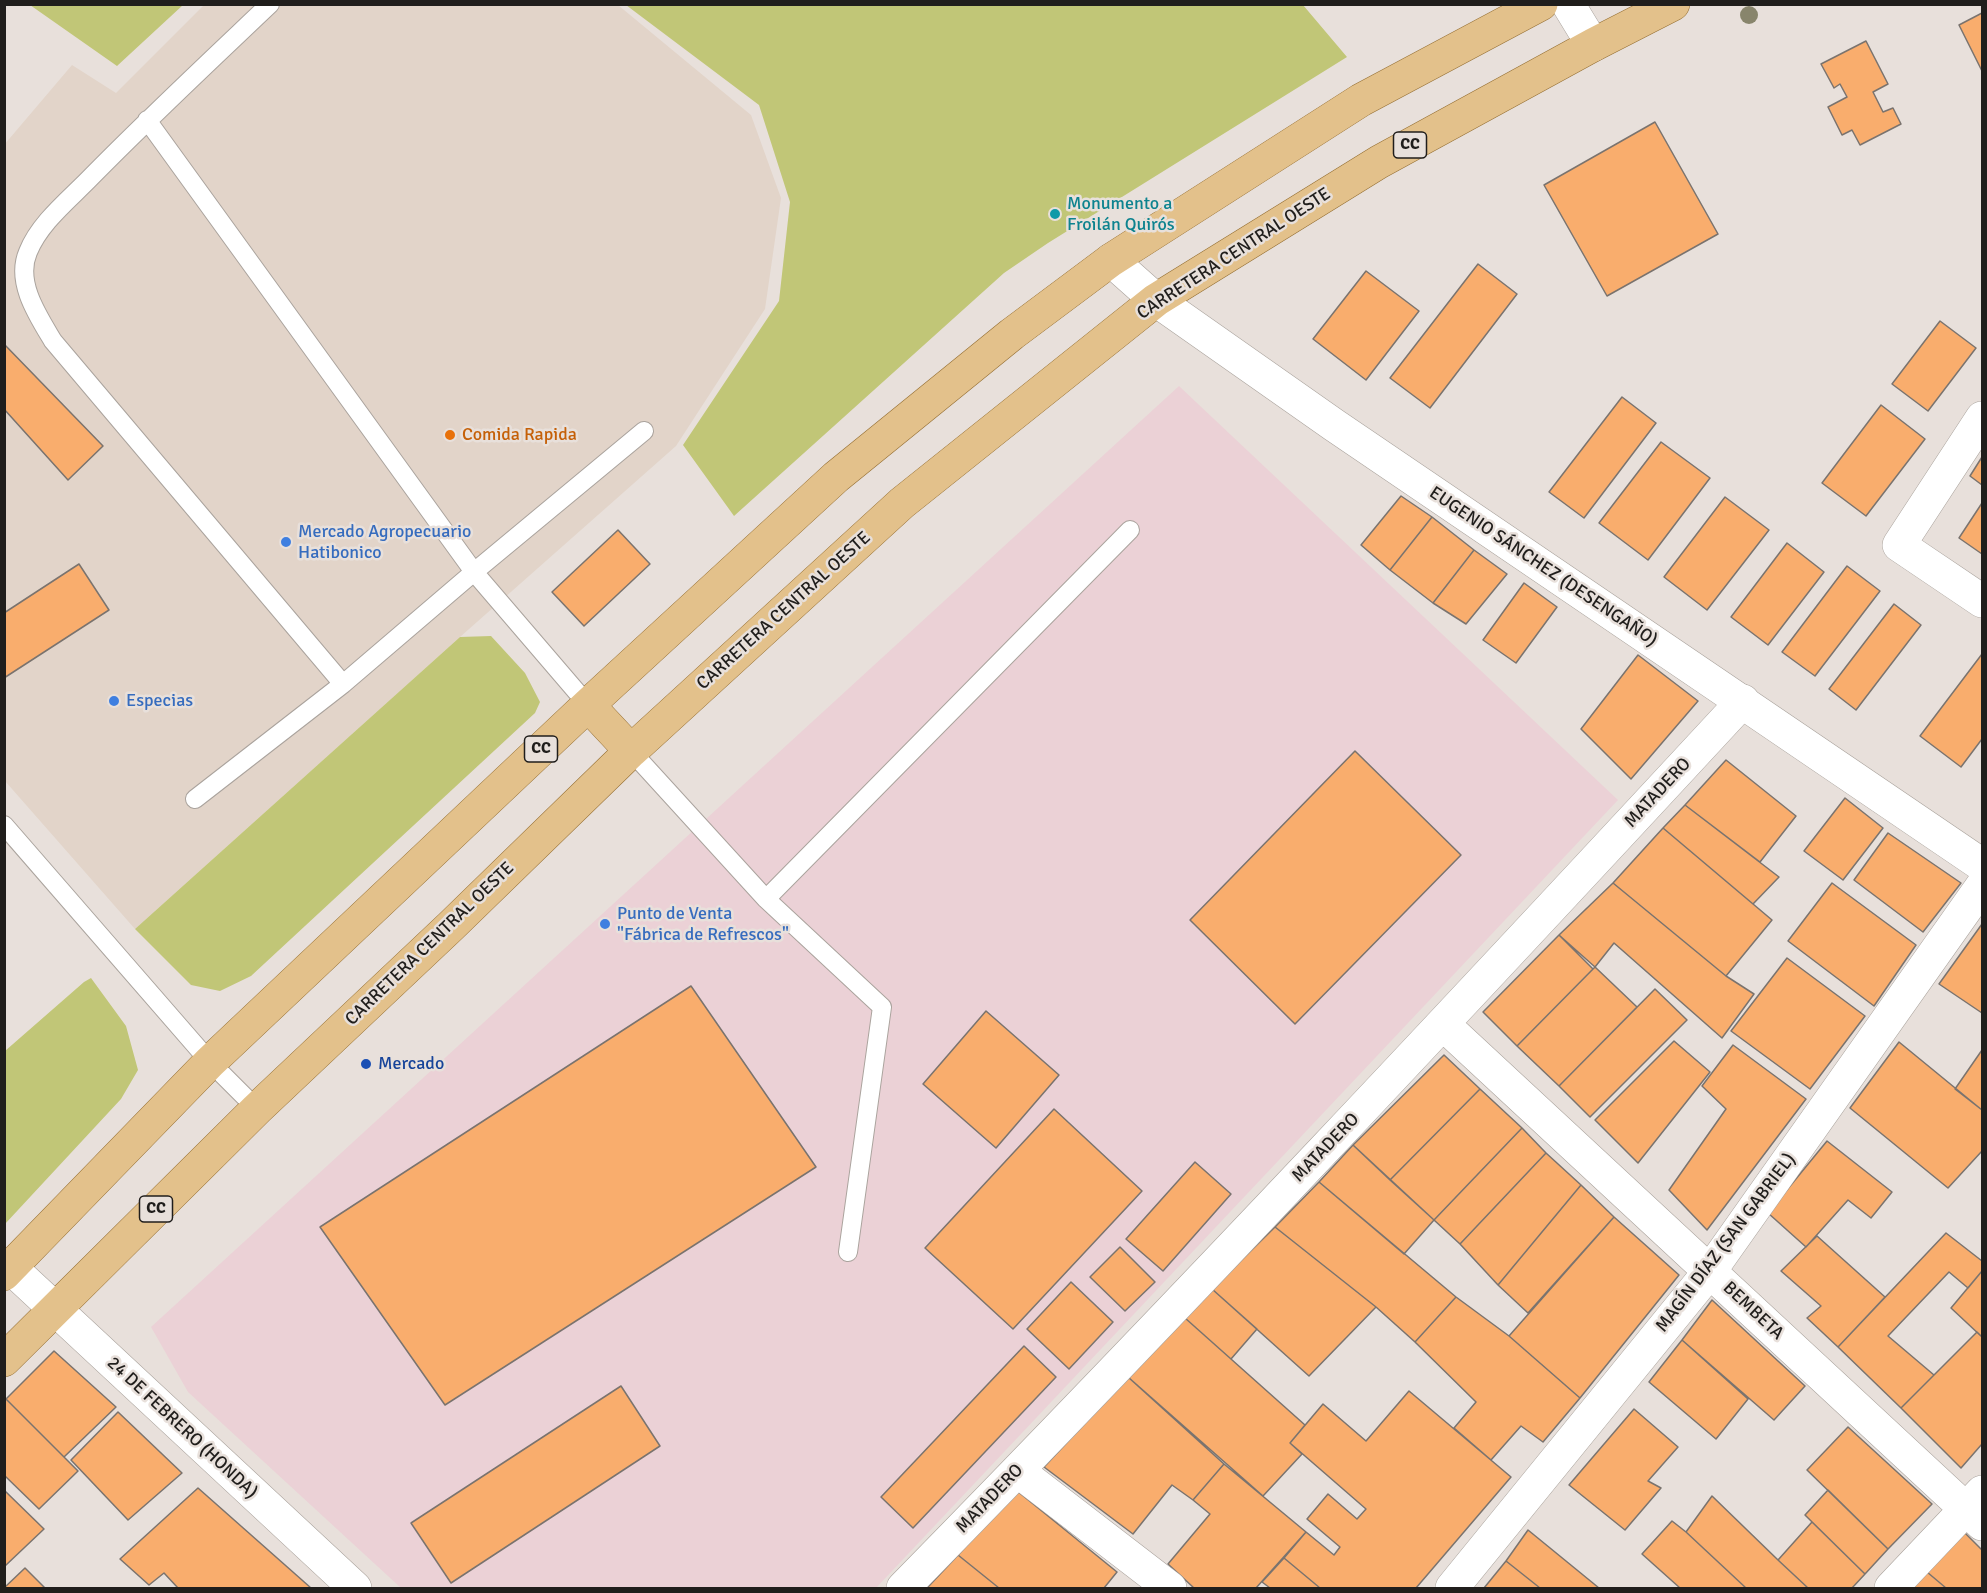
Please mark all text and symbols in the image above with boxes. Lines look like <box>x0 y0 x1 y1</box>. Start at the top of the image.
road number: CC <box>1394 132 1426 158</box>
street label: CARRETERA CENTRAL OESTE <box>1133 183 1335 325</box>
place label: Monumento a Froilán Quirós <box>1067 193 1175 236</box>
marker: Monumento a Froilán Quirós <box>1048 207 1062 221</box>
place label: Comida Rapida <box>462 424 577 446</box>
marker: Comida Rapida <box>443 428 457 442</box>
street label: EUGENIO SÁNCHEZ (DESENGAÑO) <box>1425 482 1661 652</box>
place label: Mercado Agropecuario Hatibonico <box>298 521 471 564</box>
street label: CARRETERA CENTRAL OESTE <box>693 527 875 695</box>
marker: Mercado Agropecuario Hatibonico <box>279 535 293 549</box>
place label: Especias <box>126 690 193 712</box>
marker: Especias <box>107 694 121 708</box>
road number: CC <box>524 736 558 762</box>
street label: MATADERO <box>1620 754 1696 832</box>
street label: CARRETERA CENTRAL OESTE <box>341 858 519 1030</box>
place label: Punto de Venta "Fábrica de Refrescos" <box>617 903 789 946</box>
marker: Punto de Venta "Fábrica de Refrescos" <box>598 917 612 931</box>
place label: Mercado <box>378 1053 444 1075</box>
marker: Mercado <box>359 1057 373 1071</box>
street label: MATADERO <box>1288 1109 1364 1187</box>
street label: MAGÍN DÍAZ (SAN GABRIEL) <box>1652 1149 1800 1337</box>
road number: CC <box>140 1196 172 1222</box>
street label: BEMBETA <box>1718 1277 1788 1345</box>
street label: 24 DE FEBRERO (HONDA) <box>102 1353 262 1503</box>
street label: MATADERO <box>952 1460 1028 1538</box>

